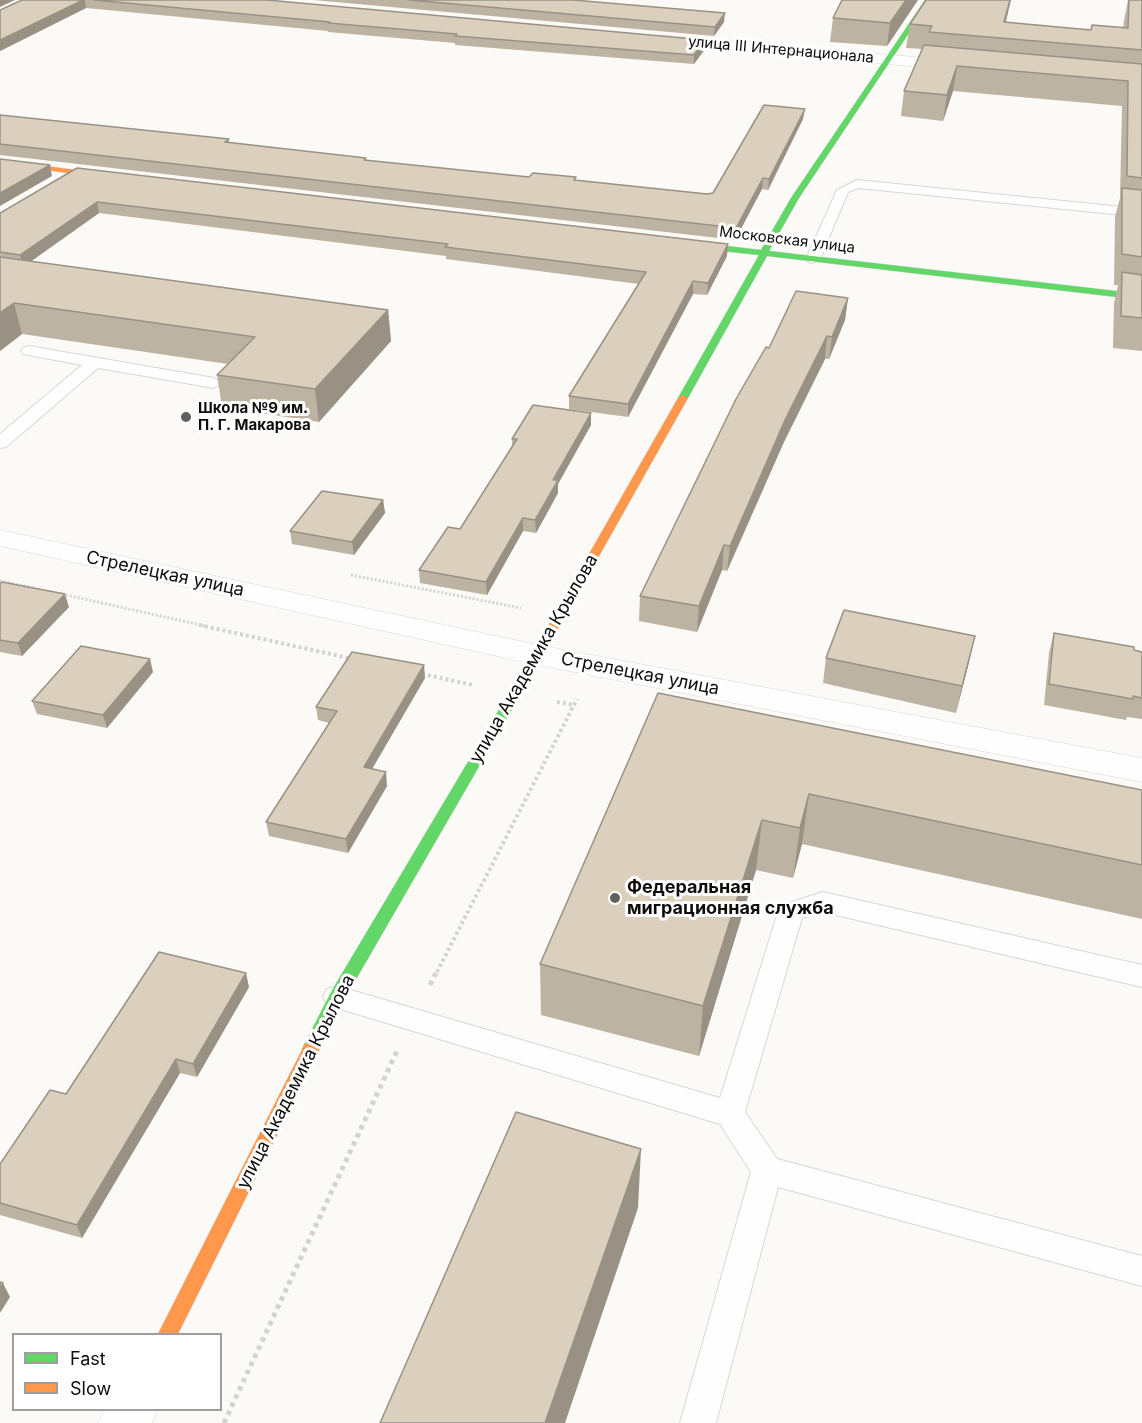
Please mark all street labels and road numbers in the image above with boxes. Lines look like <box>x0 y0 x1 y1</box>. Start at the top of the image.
street label: улица III Интернационала <box>687 33 875 67</box>
street label: Московская улица <box>718 223 856 257</box>
street label: Стрелецкая улица <box>84 547 246 601</box>
street label: улица Академика Крылова <box>465 551 603 767</box>
street label: Стрелецкая улица <box>559 648 721 700</box>
street label: улица Академика Крылова <box>232 971 360 1193</box>

